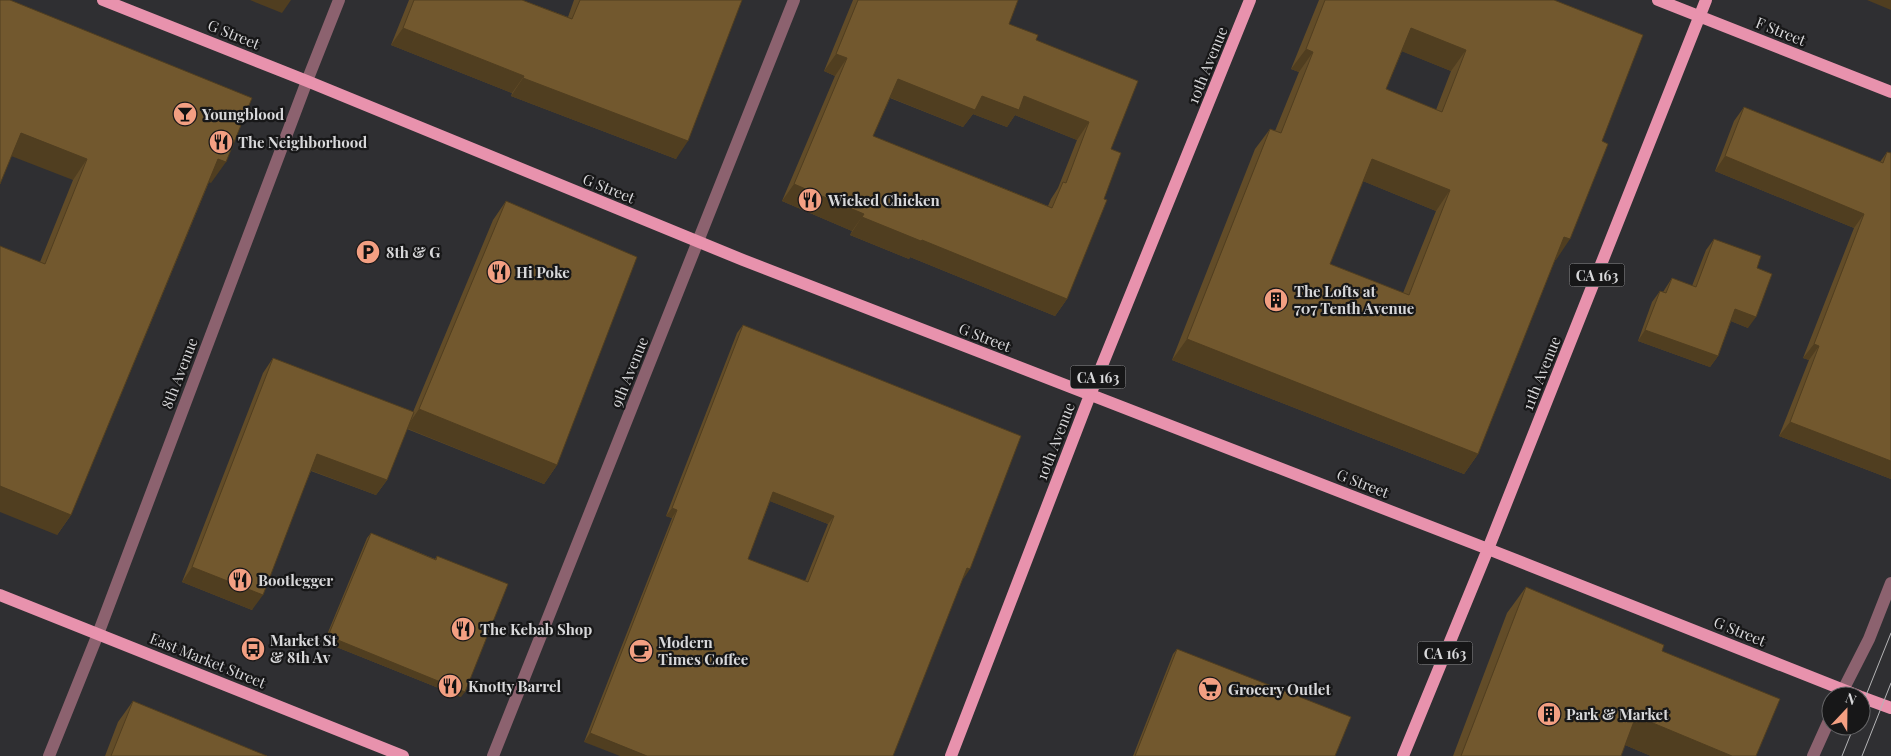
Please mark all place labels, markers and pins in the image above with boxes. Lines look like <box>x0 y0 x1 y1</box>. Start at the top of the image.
bar icon: Youngblood <box>172 101 198 127</box>
place label: Youngblood <box>201 104 284 124</box>
restaurant icon: The Neighborhood <box>208 129 234 155</box>
place label: The Neighborhood <box>238 132 367 152</box>
restaurant icon: Wicked Chicken <box>797 187 823 213</box>
place label: Wicked Chicken <box>827 190 940 210</box>
parking icon: 8th & G <box>355 239 381 265</box>
place label: 8th & G <box>386 242 440 262</box>
restaurant icon: Hi Poke <box>486 259 512 285</box>
place label: Hi Poke <box>516 262 570 282</box>
place label: The Lofts at 707 Tenth Avenue <box>1294 281 1415 318</box>
building icon: The Lofts at 707 Tenth Avenue <box>1263 287 1289 313</box>
restaurant icon: Bootlegger <box>227 567 253 593</box>
place label: Bootlegger <box>258 570 333 590</box>
restaurant icon: The Kebab Shop <box>450 616 476 642</box>
place label: The Kebab Shop <box>480 619 592 639</box>
place label: Market St & 8th Av <box>270 630 338 667</box>
place label: Modern Times Coffee <box>658 632 749 669</box>
bus stop icon: Market St & 8th Av <box>240 636 266 662</box>
cafe icon: Modern Times Coffee <box>628 638 654 664</box>
restaurant icon: Knotty Barrel <box>437 673 463 699</box>
place label: Knotty Barrel <box>468 676 562 696</box>
supermarket icon: Grocery Outlet <box>1197 676 1223 702</box>
place label: Grocery Outlet <box>1228 679 1331 699</box>
building icon: Park & Market <box>1536 701 1562 727</box>
place label: Park & Market <box>1566 704 1669 724</box>

